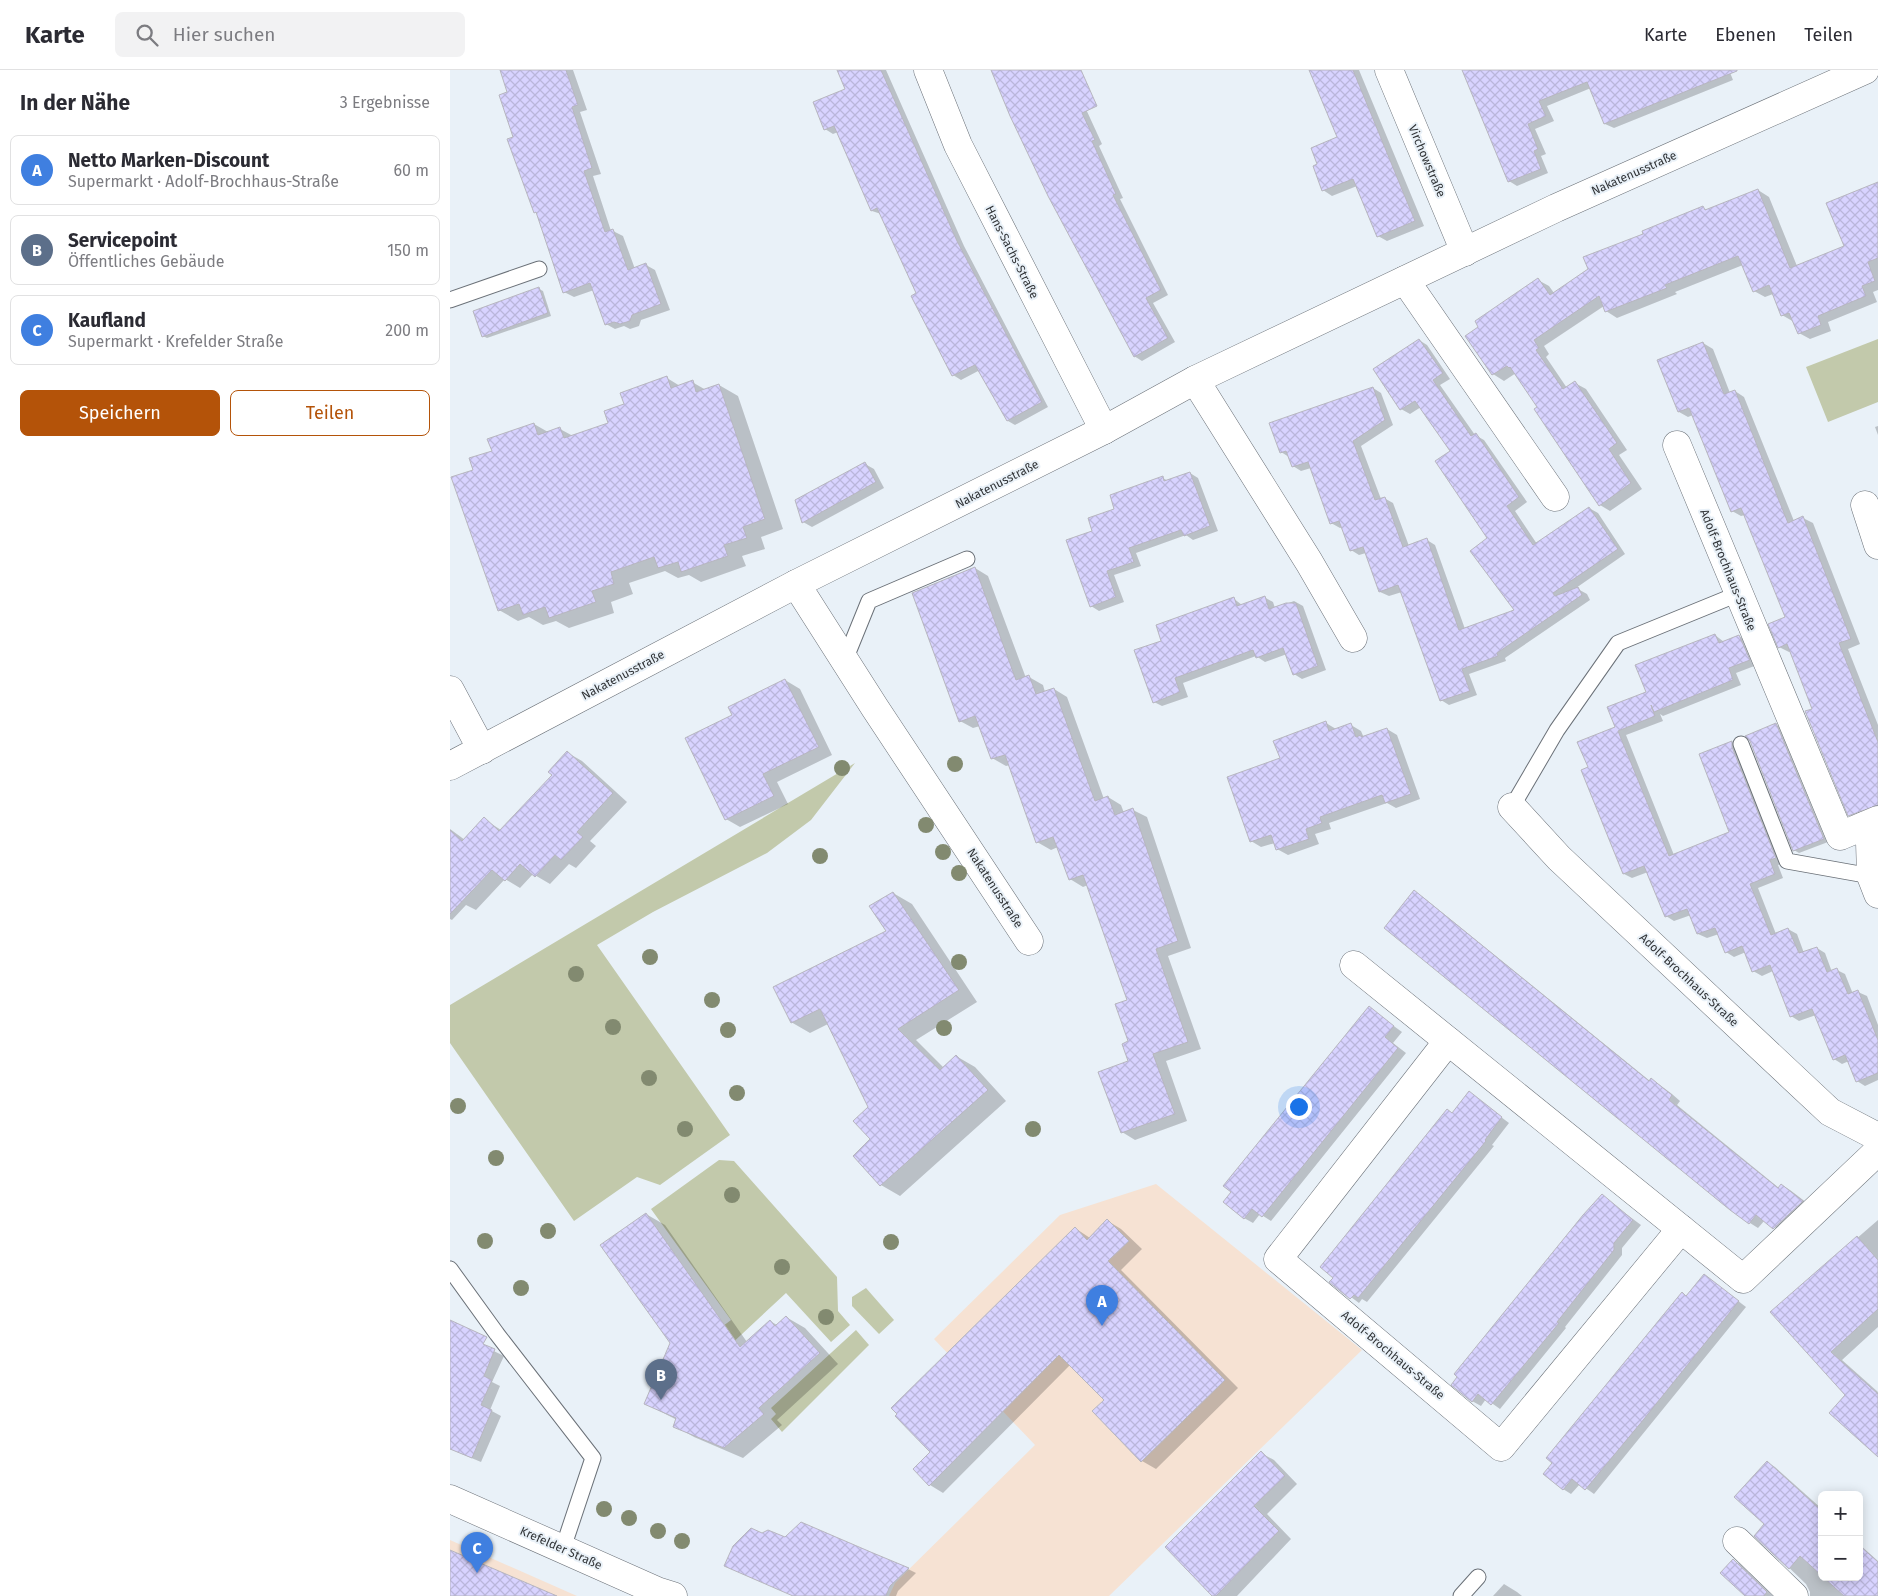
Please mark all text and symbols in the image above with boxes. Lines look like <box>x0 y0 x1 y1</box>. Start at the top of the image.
search box <box>115 12 465 57</box>
text: Karte <box>25 21 85 49</box>
icon: search <box>133 21 161 49</box>
text: Hier suchen <box>173 23 275 46</box>
text: Karte <box>1644 24 1687 46</box>
text: Ebenen <box>1715 24 1776 46</box>
text: Teilen <box>1804 24 1853 46</box>
text: In der Nähe <box>20 90 130 116</box>
text: 3 Ergebnisse <box>340 93 430 112</box>
street label: Virchowstraße <box>1406 123 1448 199</box>
street label: Nakatenusstraße <box>1589 148 1679 198</box>
text: Netto Marken-Discount <box>68 149 269 172</box>
text: A <box>32 161 42 180</box>
text: 60 m <box>394 161 429 180</box>
text: Supermarkt · Adolf-Brochhaus-Straße <box>68 172 339 191</box>
street label: Hans-Sachs-Straße <box>982 203 1042 301</box>
text: Servicepoint <box>68 229 177 252</box>
text: B <box>32 241 42 260</box>
text: 150 m <box>387 241 429 260</box>
text: Öffentliches Gebäude <box>68 252 224 271</box>
text: Kaufland <box>68 309 146 332</box>
text: C <box>32 321 42 340</box>
text: 200 m <box>385 321 429 340</box>
text: Supermarkt · Krefelder Straße <box>68 332 283 351</box>
button: Speichern <box>20 390 220 436</box>
button: Teilen <box>230 390 430 436</box>
street label: Nakatenusstraße <box>953 457 1041 511</box>
street label: Adolf-Brochhaus-Straße <box>1697 507 1759 633</box>
street label: Nakatenusstraße <box>579 647 667 703</box>
street label: Nakatenusstraße <box>964 846 1026 930</box>
street label: Adolf-Brochhaus-Straße <box>1637 930 1741 1030</box>
your location <box>1286 1094 1312 1120</box>
pin: A <box>1086 1285 1118 1326</box>
street label: Adolf-Brochhaus-Straße <box>1339 1308 1447 1402</box>
pin: B <box>645 1359 677 1400</box>
map controls <box>1818 1491 1863 1581</box>
button: + <box>1818 1491 1863 1536</box>
street label: Krefelder Straße <box>518 1524 604 1572</box>
pin: C <box>461 1532 493 1573</box>
button: − <box>1818 1536 1863 1581</box>

